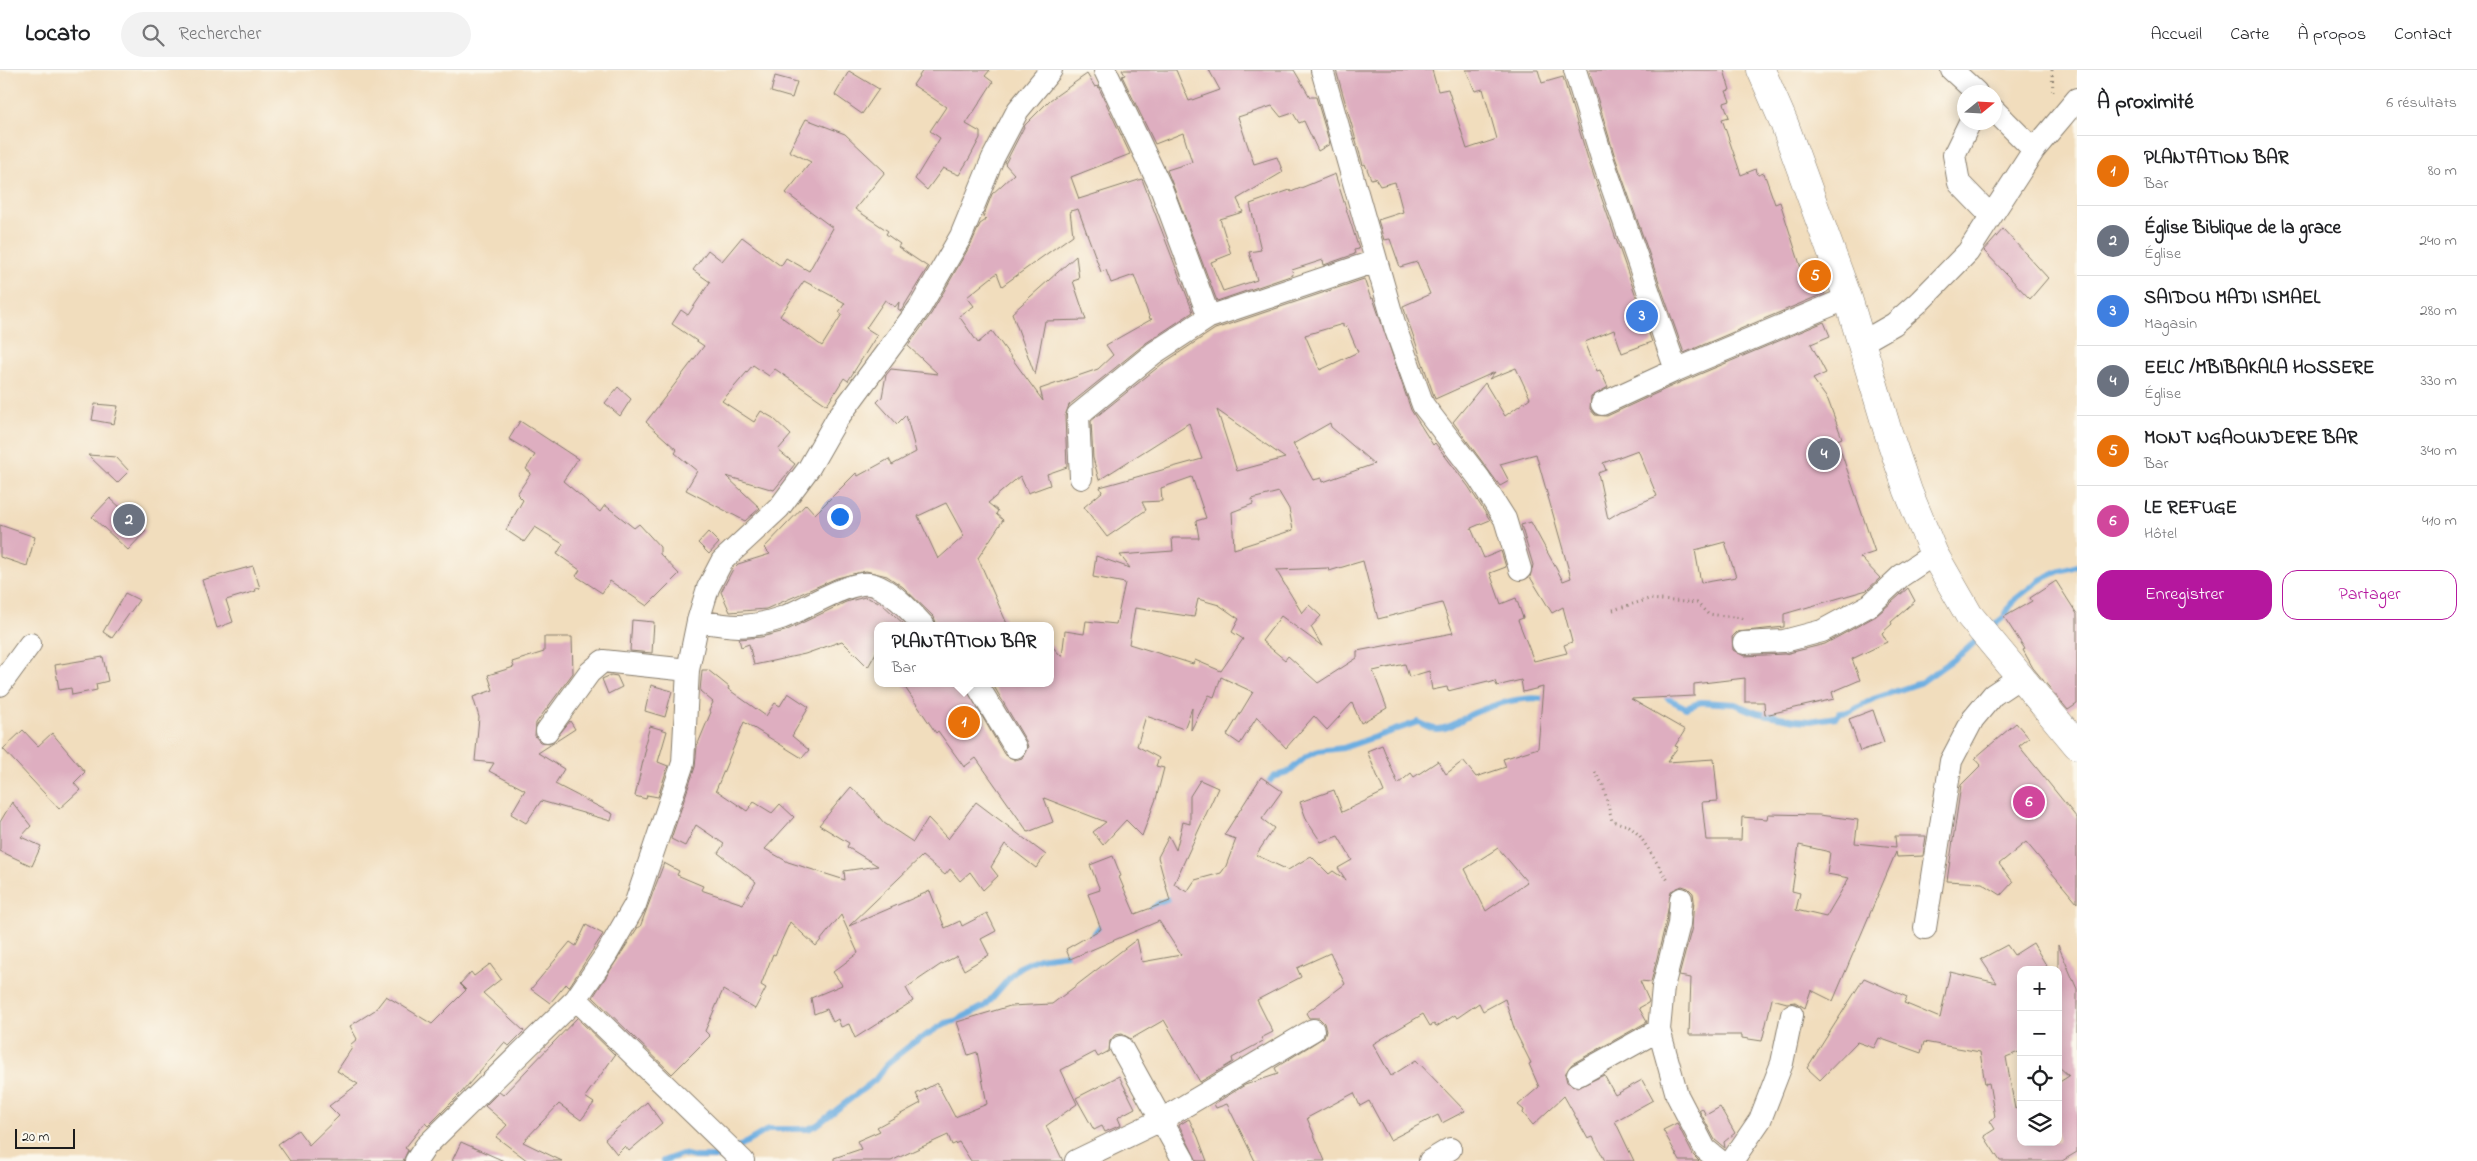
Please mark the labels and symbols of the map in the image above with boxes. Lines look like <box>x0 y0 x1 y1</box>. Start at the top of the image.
north arrow <box>1957 85 2002 130</box>
pin: 5 <box>1799 257 1831 295</box>
pin: 3 <box>1626 297 1658 335</box>
pin: 4 <box>1808 435 1840 473</box>
pin: 2 <box>113 501 145 539</box>
your location <box>827 504 853 530</box>
pin: 1 <box>948 703 980 741</box>
pin: 6 <box>2013 783 2045 821</box>
scale bar <box>15 1126 75 1149</box>

